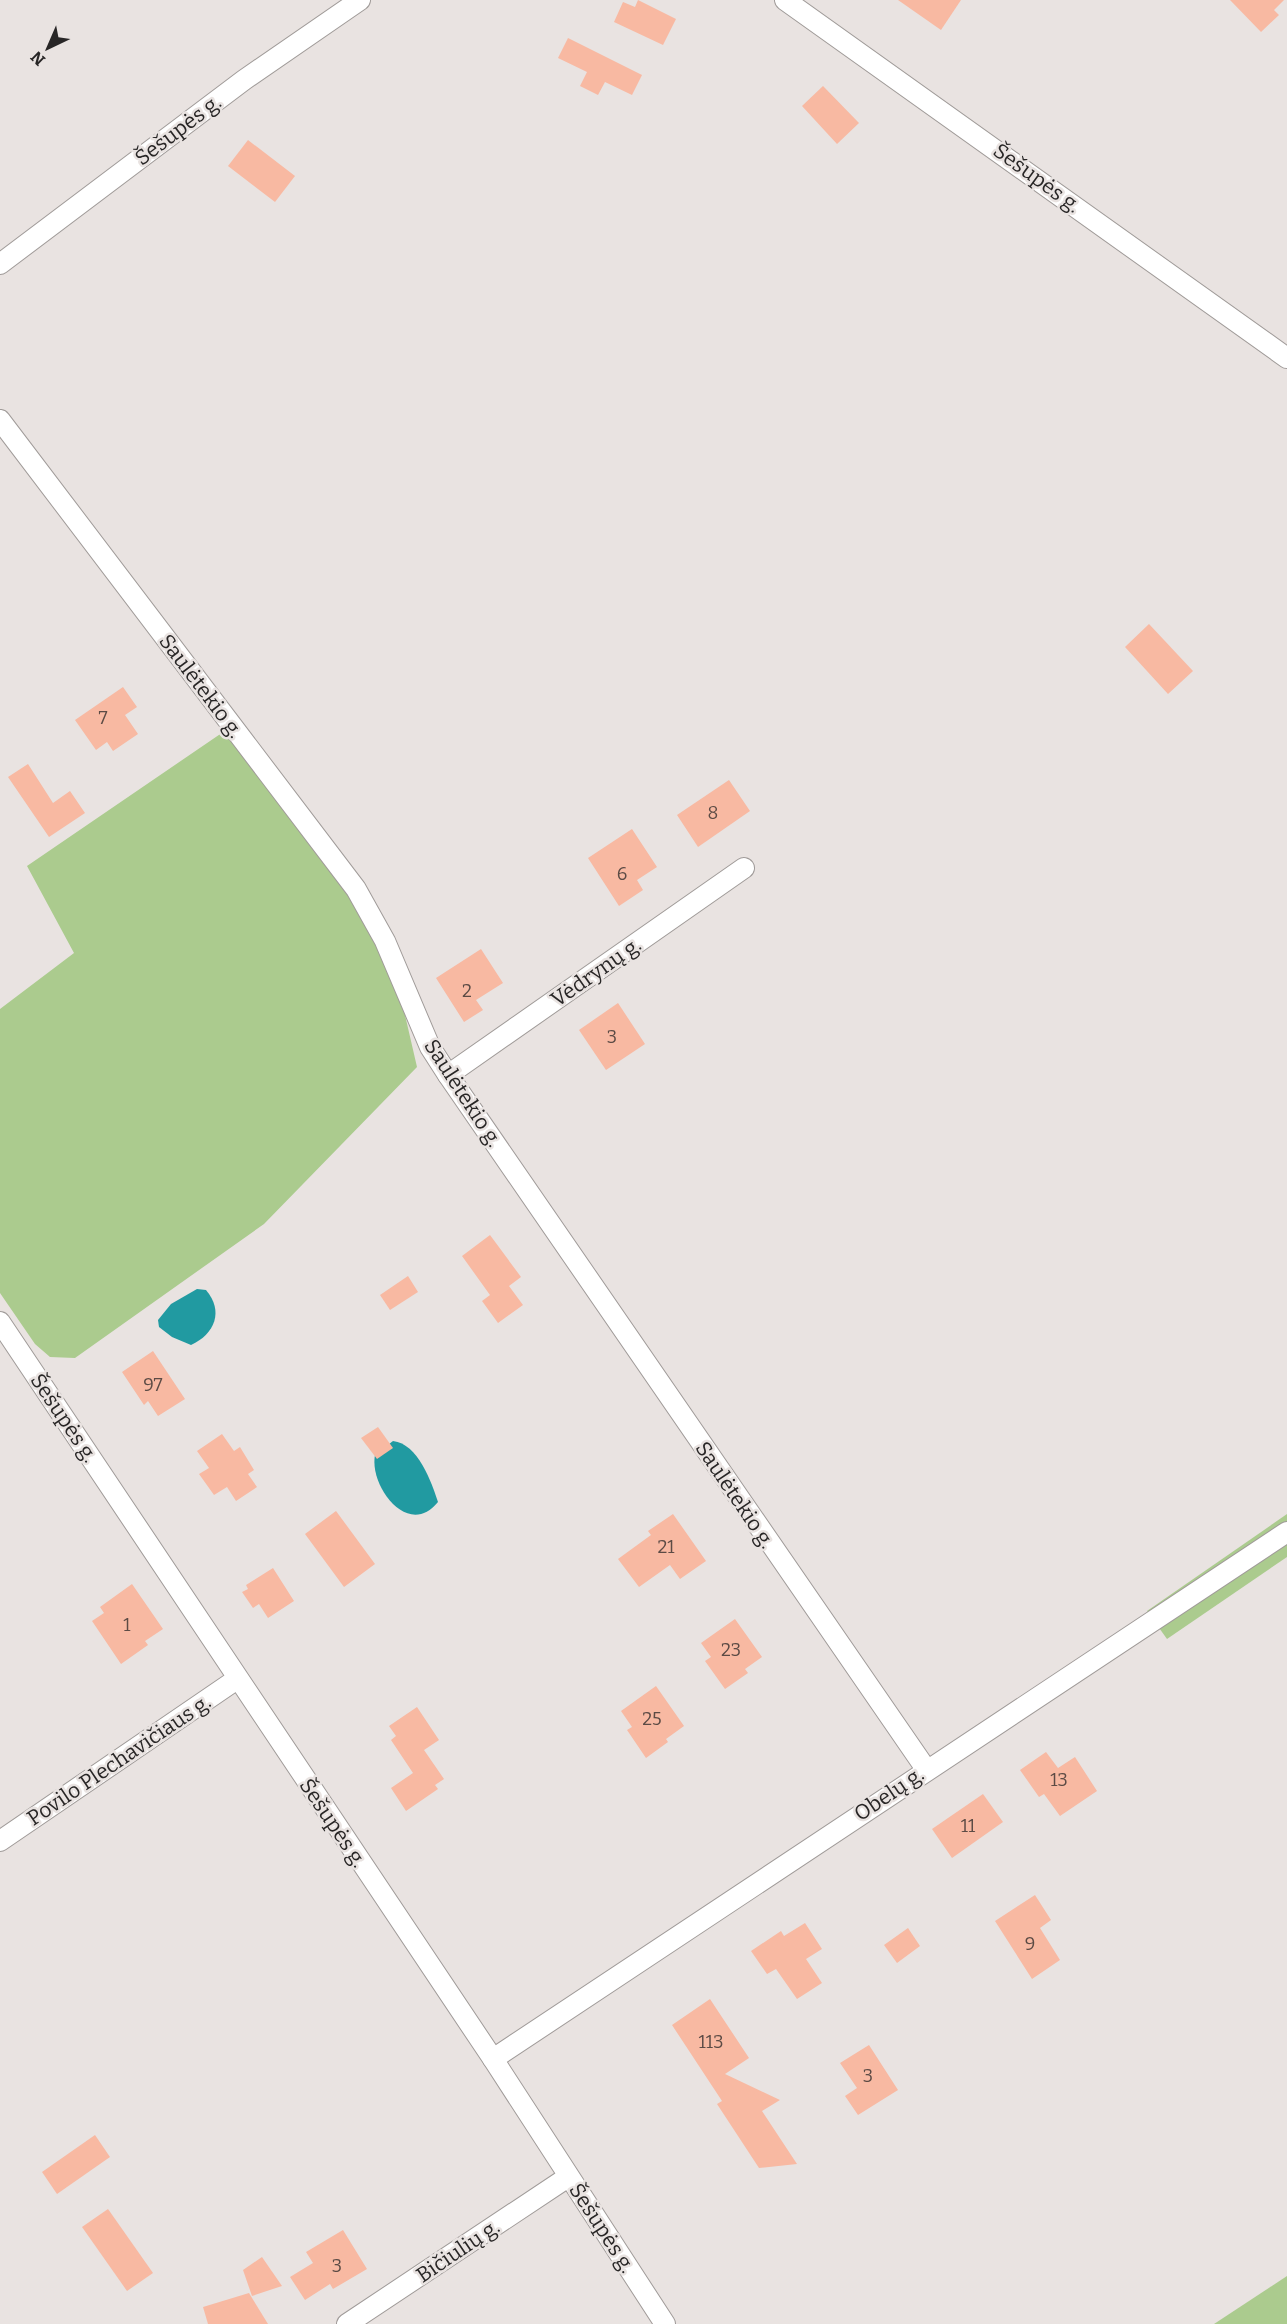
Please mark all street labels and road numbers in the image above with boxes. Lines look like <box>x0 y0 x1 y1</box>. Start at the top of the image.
street label: Šešupės g. <box>130 89 226 171</box>
street label: Šešupės g. <box>988 138 1086 218</box>
street label: Saulėtekio g. <box>154 629 248 743</box>
street label: Vėdrynų g. <box>546 931 646 1013</box>
street label: Saulėtekio g. <box>419 1034 507 1152</box>
street label: Šešupės g. <box>25 1369 103 1467</box>
street label: Saulėtekio g. <box>690 1437 780 1553</box>
street label: Povilo Plechavičiaus g. <box>22 1689 216 1831</box>
street label: Obelų g. <box>849 1761 929 1827</box>
street label: Šešupės g. <box>294 1774 372 1872</box>
street label: Šešupės g. <box>563 2178 641 2278</box>
street label: Bičiulių g. <box>411 2214 505 2288</box>

